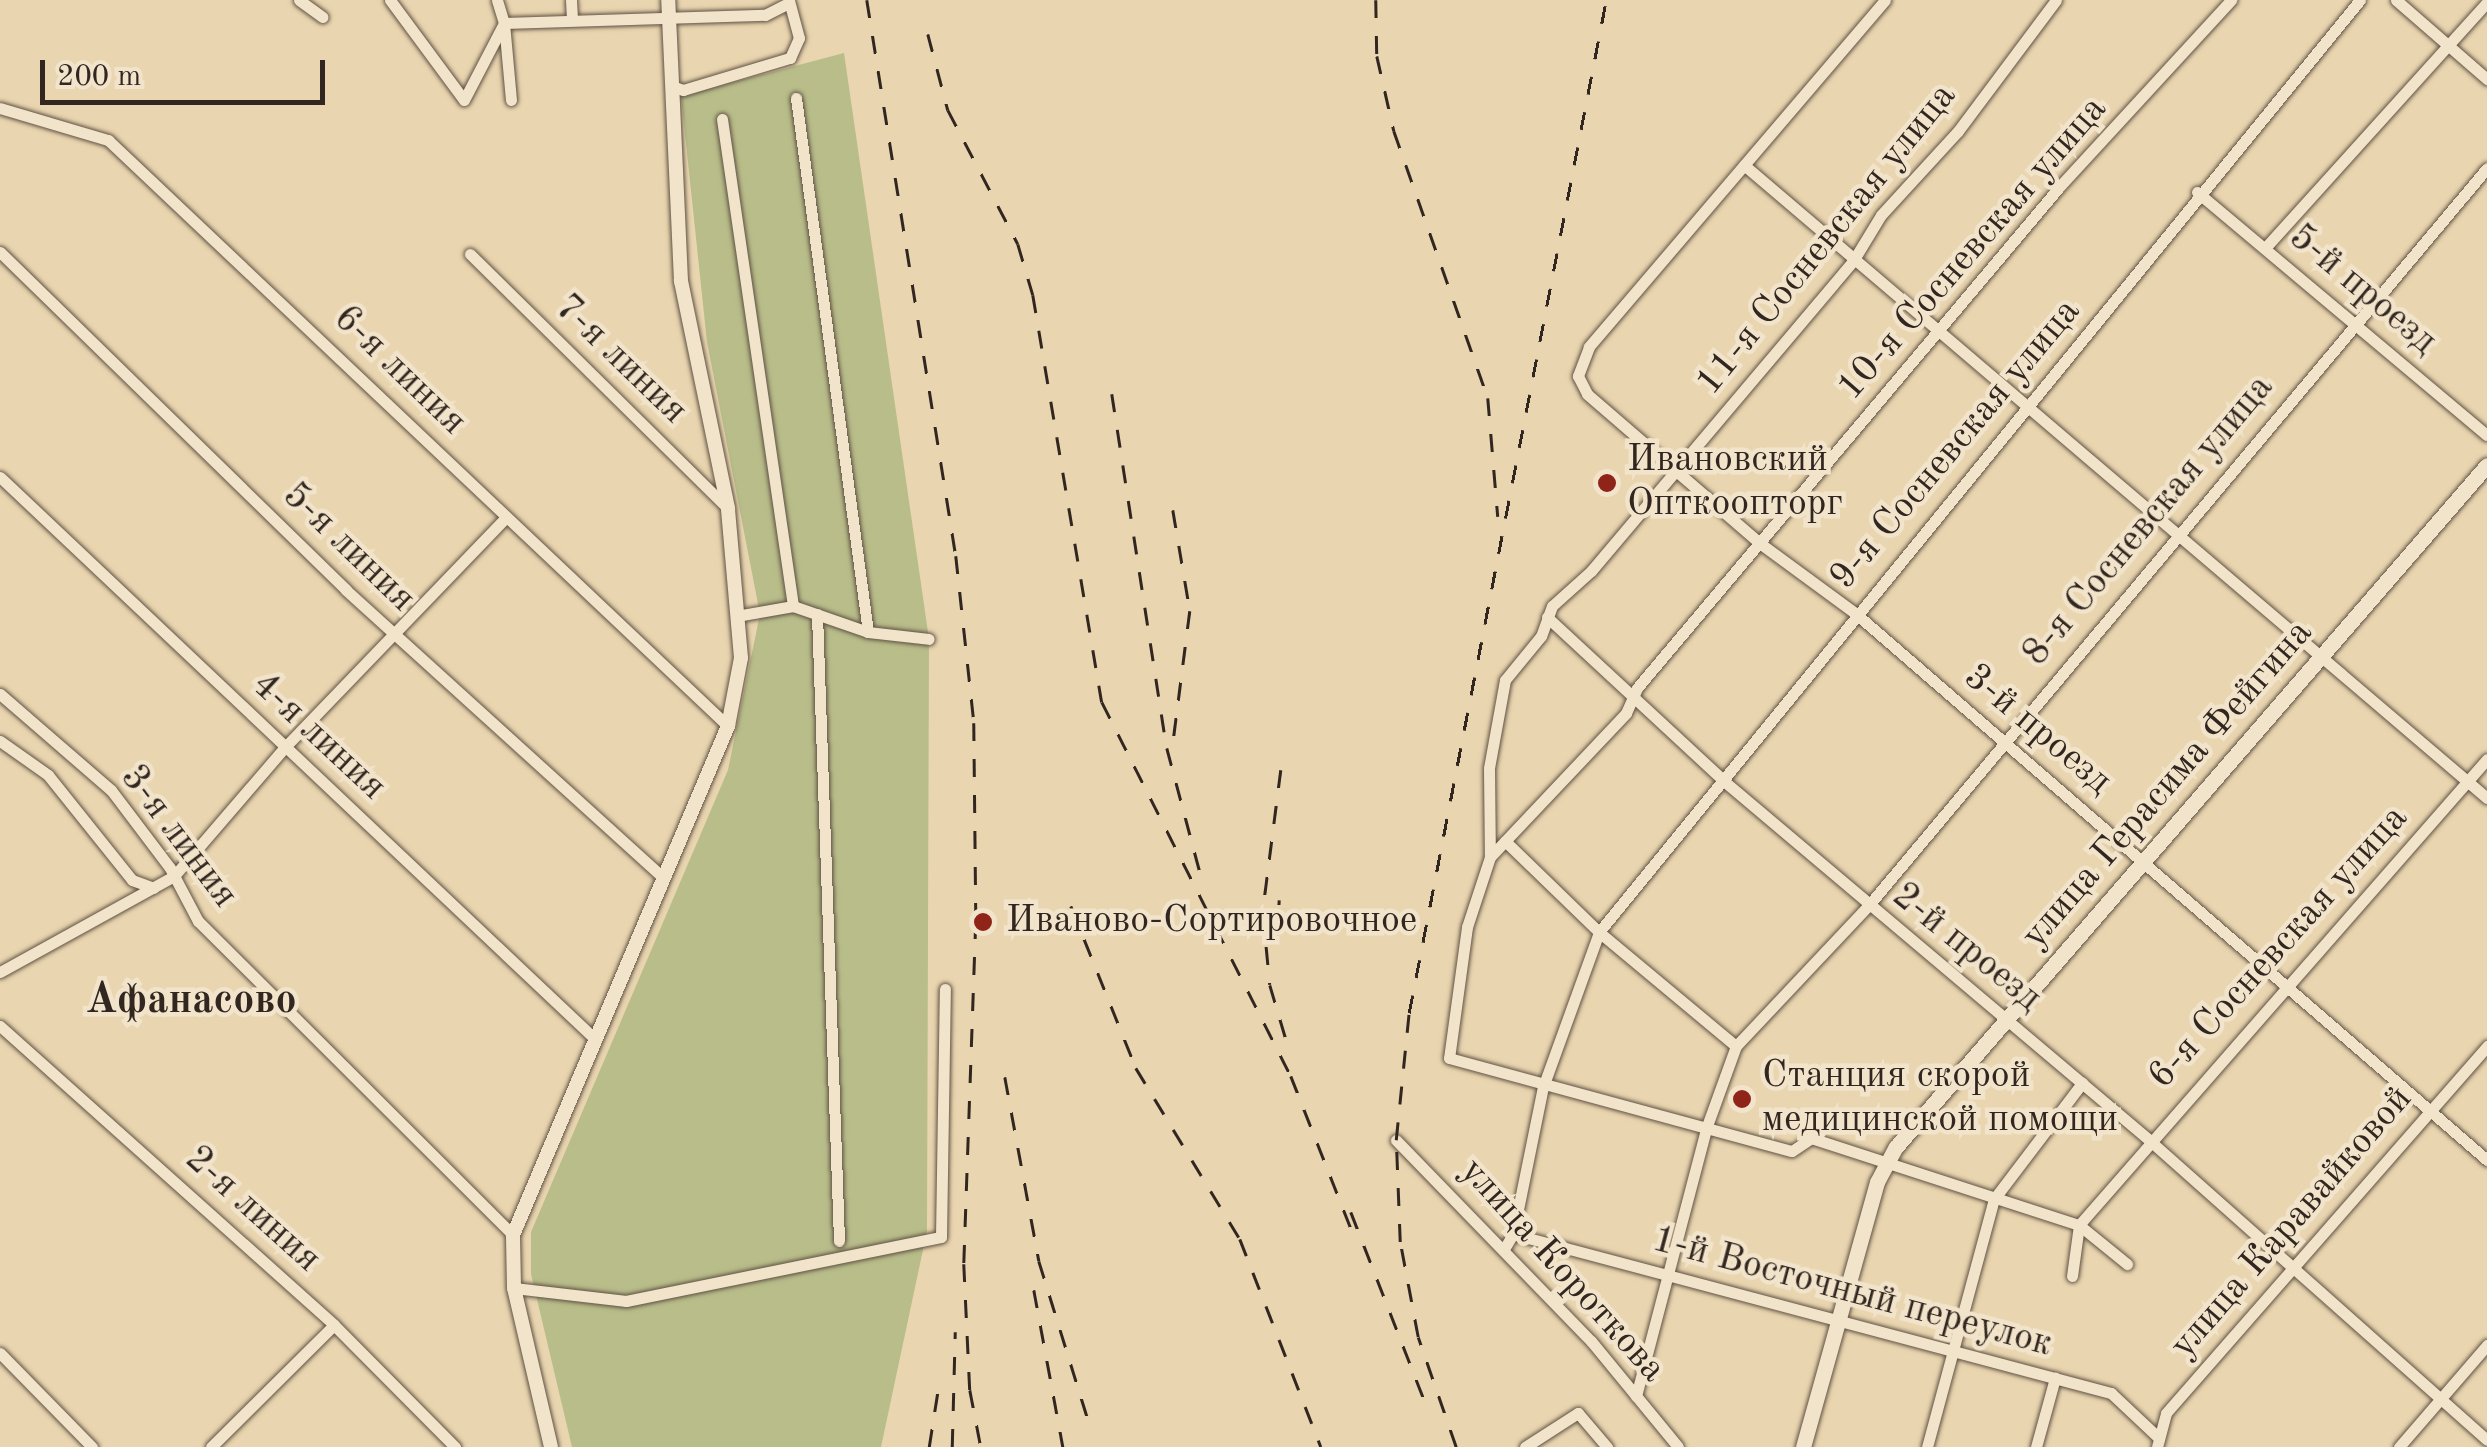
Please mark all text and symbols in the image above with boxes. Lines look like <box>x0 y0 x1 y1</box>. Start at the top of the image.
scale bar <box>45 40 330 102</box>
text: 200 m <box>57 62 141 92</box>
street label: 11-я Сосневская улица <box>1687 75 1967 405</box>
street label: 10-я Сосневская улица <box>1829 88 2117 410</box>
street label: 5-й проезд <box>2279 215 2445 365</box>
street label: 7-я линия <box>544 286 696 434</box>
street label: 9-я Сосневская улица <box>1821 290 2091 600</box>
street label: 6-я линия <box>323 297 475 445</box>
street label: 8-я Сосневская улица <box>2014 366 2284 676</box>
place label: Ивановский Опткоопторг <box>1627 438 1843 528</box>
marker: Ивановский Опткоопторг <box>1596 472 1618 494</box>
street label: 5-я линия <box>272 474 424 622</box>
street label: улица Герасима Фейгина <box>2013 611 2323 959</box>
street label: 3-й проезд <box>1954 655 2120 805</box>
street label: 4-я линия <box>241 663 395 811</box>
street label: 3-я линия <box>110 757 246 917</box>
street label: 6-я Сосневская улица <box>2140 797 2418 1099</box>
street label: 2-й проезд <box>1882 874 2050 1022</box>
place label: Иваново-Сортировочное <box>1006 899 1417 945</box>
marker: Иваново-Сортировочное <box>970 909 996 935</box>
district label: Афанасово <box>85 976 297 1026</box>
place label: Станция скорой медицинской помощи <box>1762 1054 2118 1144</box>
street label: улица Каравайковой <box>2161 1078 2423 1368</box>
marker: Станция скорой медицинской помощи <box>1731 1088 1753 1110</box>
street label: 2-я линия <box>175 1137 329 1283</box>
street label: улица Короткова <box>1449 1150 1675 1392</box>
street label: 1-й Восточный переулок <box>1647 1218 2057 1368</box>

